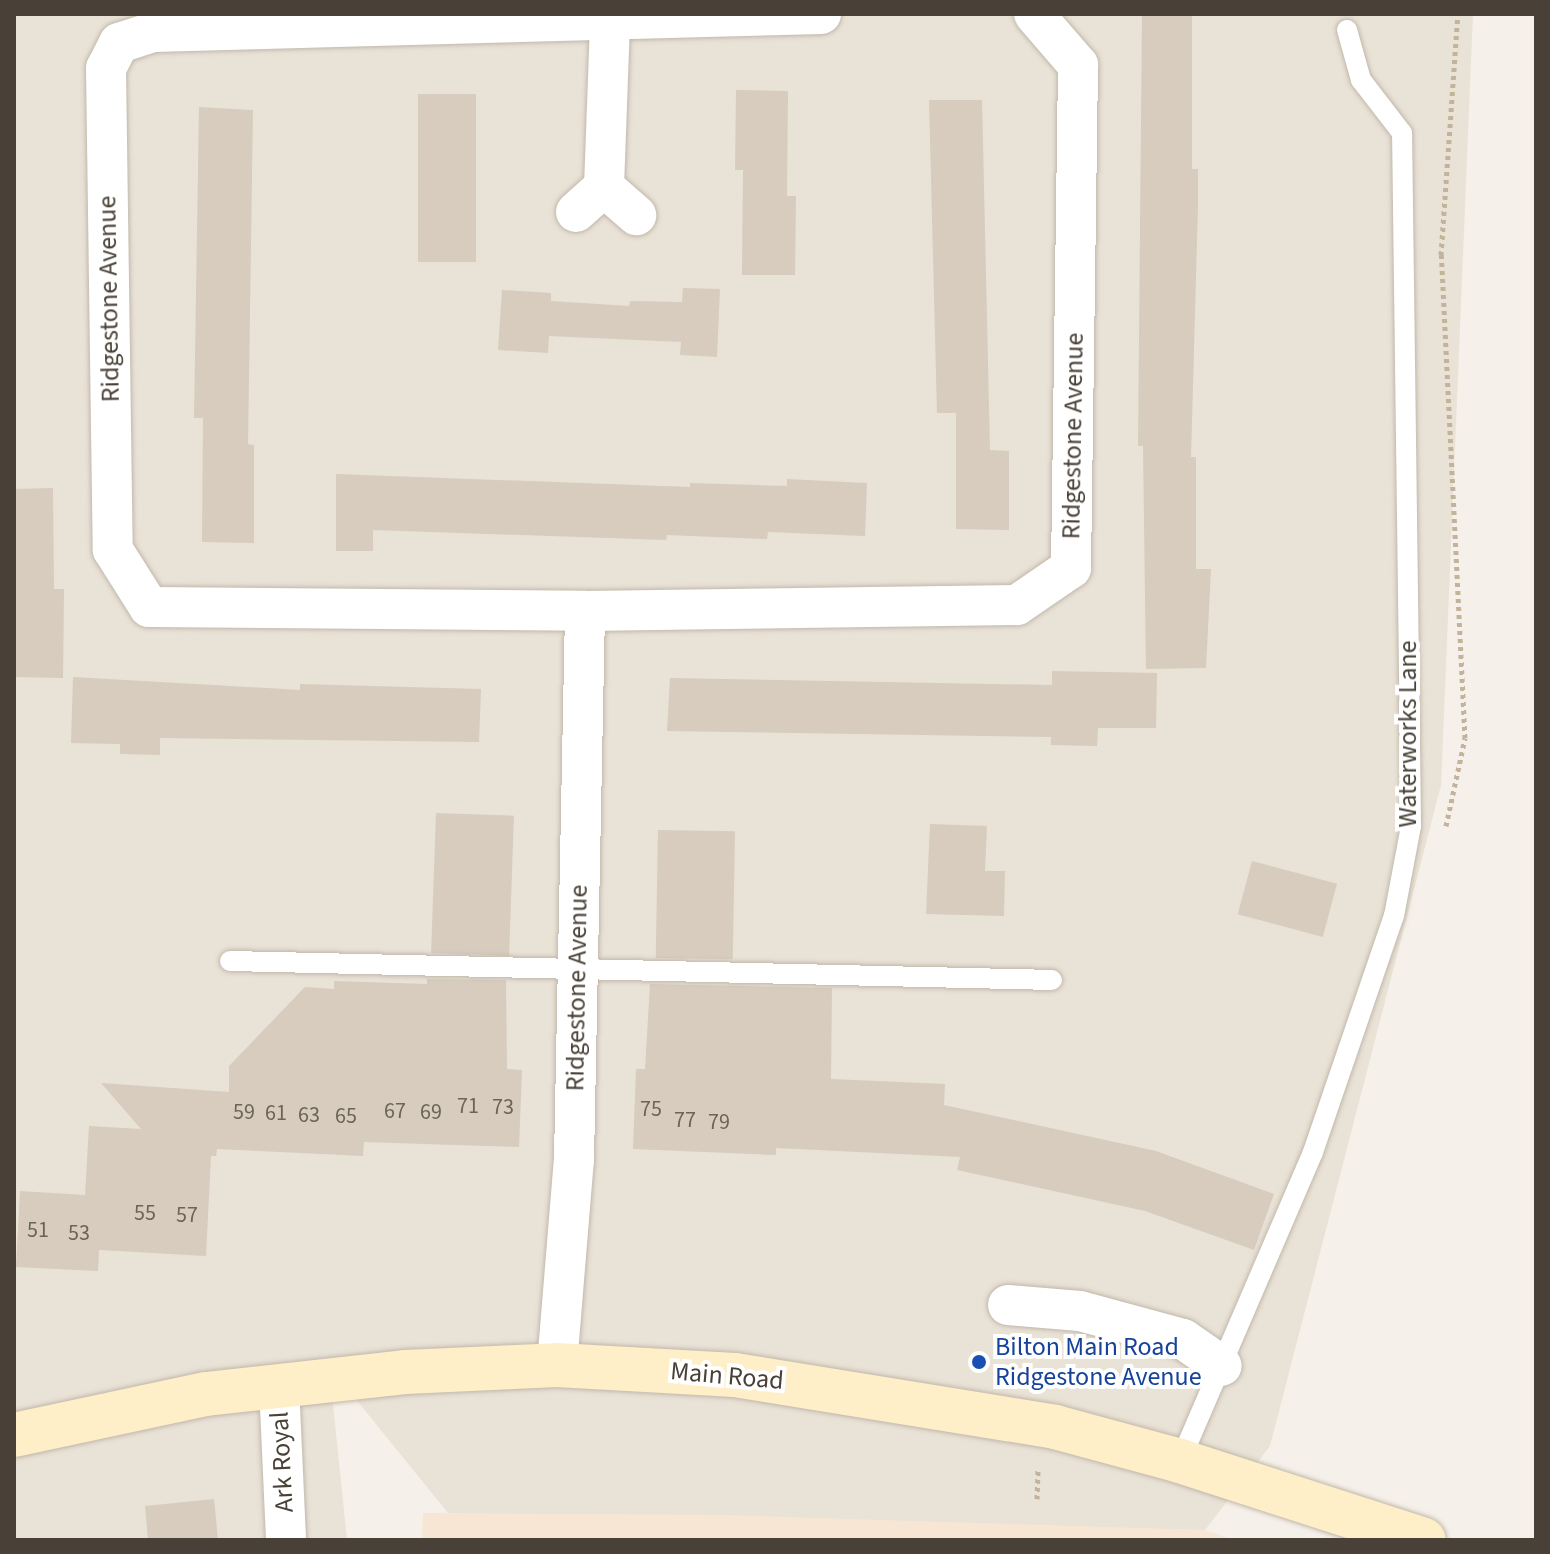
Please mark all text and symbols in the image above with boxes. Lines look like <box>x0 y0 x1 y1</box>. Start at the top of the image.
street label: Ridgestone Avenue <box>92 195 126 403</box>
street label: Ridgestone Avenue <box>1056 332 1090 540</box>
street label: Waterworks Lane <box>1392 640 1424 828</box>
street label: Ridgestone Avenue <box>560 884 594 1092</box>
house number: 71 <box>457 1094 479 1120</box>
house number: 73 <box>492 1095 514 1121</box>
house number: 75 <box>640 1097 662 1123</box>
house number: 67 <box>384 1099 406 1125</box>
house number: 59 <box>233 1100 255 1126</box>
house number: 69 <box>420 1100 442 1126</box>
house number: 61 <box>265 1101 287 1127</box>
house number: 63 <box>298 1103 320 1129</box>
house number: 65 <box>335 1104 357 1130</box>
house number: 77 <box>674 1108 696 1134</box>
house number: 79 <box>708 1110 730 1136</box>
house number: 55 <box>134 1201 156 1227</box>
house number: 57 <box>176 1203 198 1229</box>
house number: 51 <box>27 1218 49 1244</box>
house number: 53 <box>68 1221 90 1247</box>
place label: Bilton Main Road Ridgestone Avenue <box>995 1331 1202 1392</box>
marker: Bilton Main Road Ridgestone Avenue <box>970 1353 988 1371</box>
street label: Main Road <box>669 1356 785 1396</box>
street label: Ark Royal <box>264 1411 300 1513</box>

